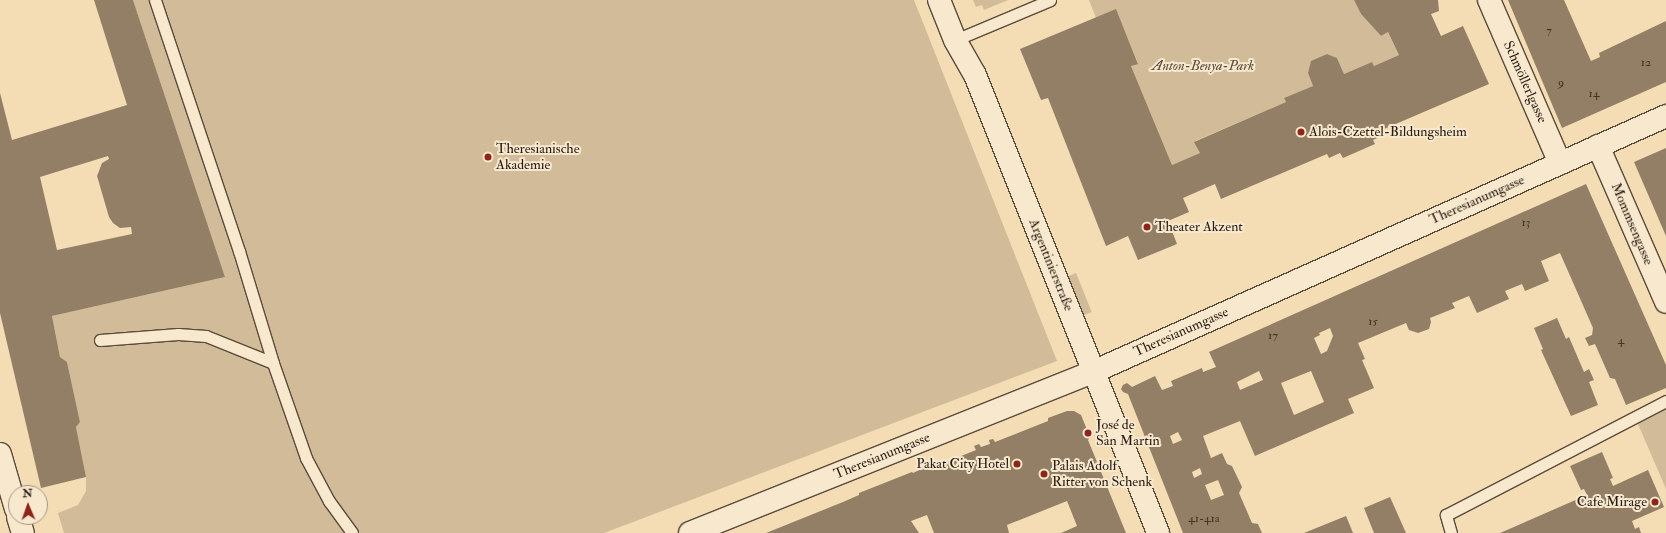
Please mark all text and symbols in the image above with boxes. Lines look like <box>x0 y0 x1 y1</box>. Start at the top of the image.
house number: 7 <box>1546 24 1552 38</box>
street label: Schmöllerlgasse <box>1499 38 1551 126</box>
house number: 12 <box>1641 56 1651 70</box>
park label: Anton-Benya-Park <box>1152 58 1254 74</box>
house number: 9 <box>1558 76 1564 90</box>
house number: 14 <box>1589 87 1599 101</box>
place label: Alois-Czettel-Bildungsheim <box>1309 124 1467 140</box>
marker: Alois-Czettel-Bildungsheim <box>1296 127 1306 137</box>
place label: Theresianische Akademie <box>496 141 579 174</box>
marker: Theresianische Akademie <box>483 152 493 162</box>
street label: Theresianumgasse <box>1427 172 1527 228</box>
street label: Mommsengasse <box>1607 180 1657 268</box>
street label: Argentinierstraße <box>1025 216 1077 314</box>
house number: 13 <box>1522 216 1530 230</box>
place label: Theater Akzent <box>1155 219 1243 235</box>
marker: Theater Akzent <box>1142 222 1152 232</box>
street label: Theresianumgasse <box>1131 304 1231 360</box>
house number: 15 <box>1368 315 1378 329</box>
house number: 17 <box>1268 329 1278 343</box>
house number: 4 <box>1618 334 1624 348</box>
place label: José de San Martin <box>1096 417 1160 450</box>
marker: José de San Martin <box>1083 428 1093 438</box>
street label: Theresianumgasse <box>831 429 933 483</box>
place label: Pakat City Hotel <box>916 456 1009 472</box>
place label: Palais Adolf Ritter von Schenk <box>1052 458 1152 490</box>
marker: Pakat City Hotel <box>1012 459 1022 469</box>
marker: Palais Adolf Ritter von Schenk <box>1039 469 1049 479</box>
north arrow <box>8 485 48 525</box>
text: N <box>22 487 33 500</box>
place label: Cafe Mirage <box>1577 494 1647 510</box>
marker: Cafe Mirage <box>1650 497 1660 507</box>
house number: 41-41a <box>1188 512 1220 526</box>

